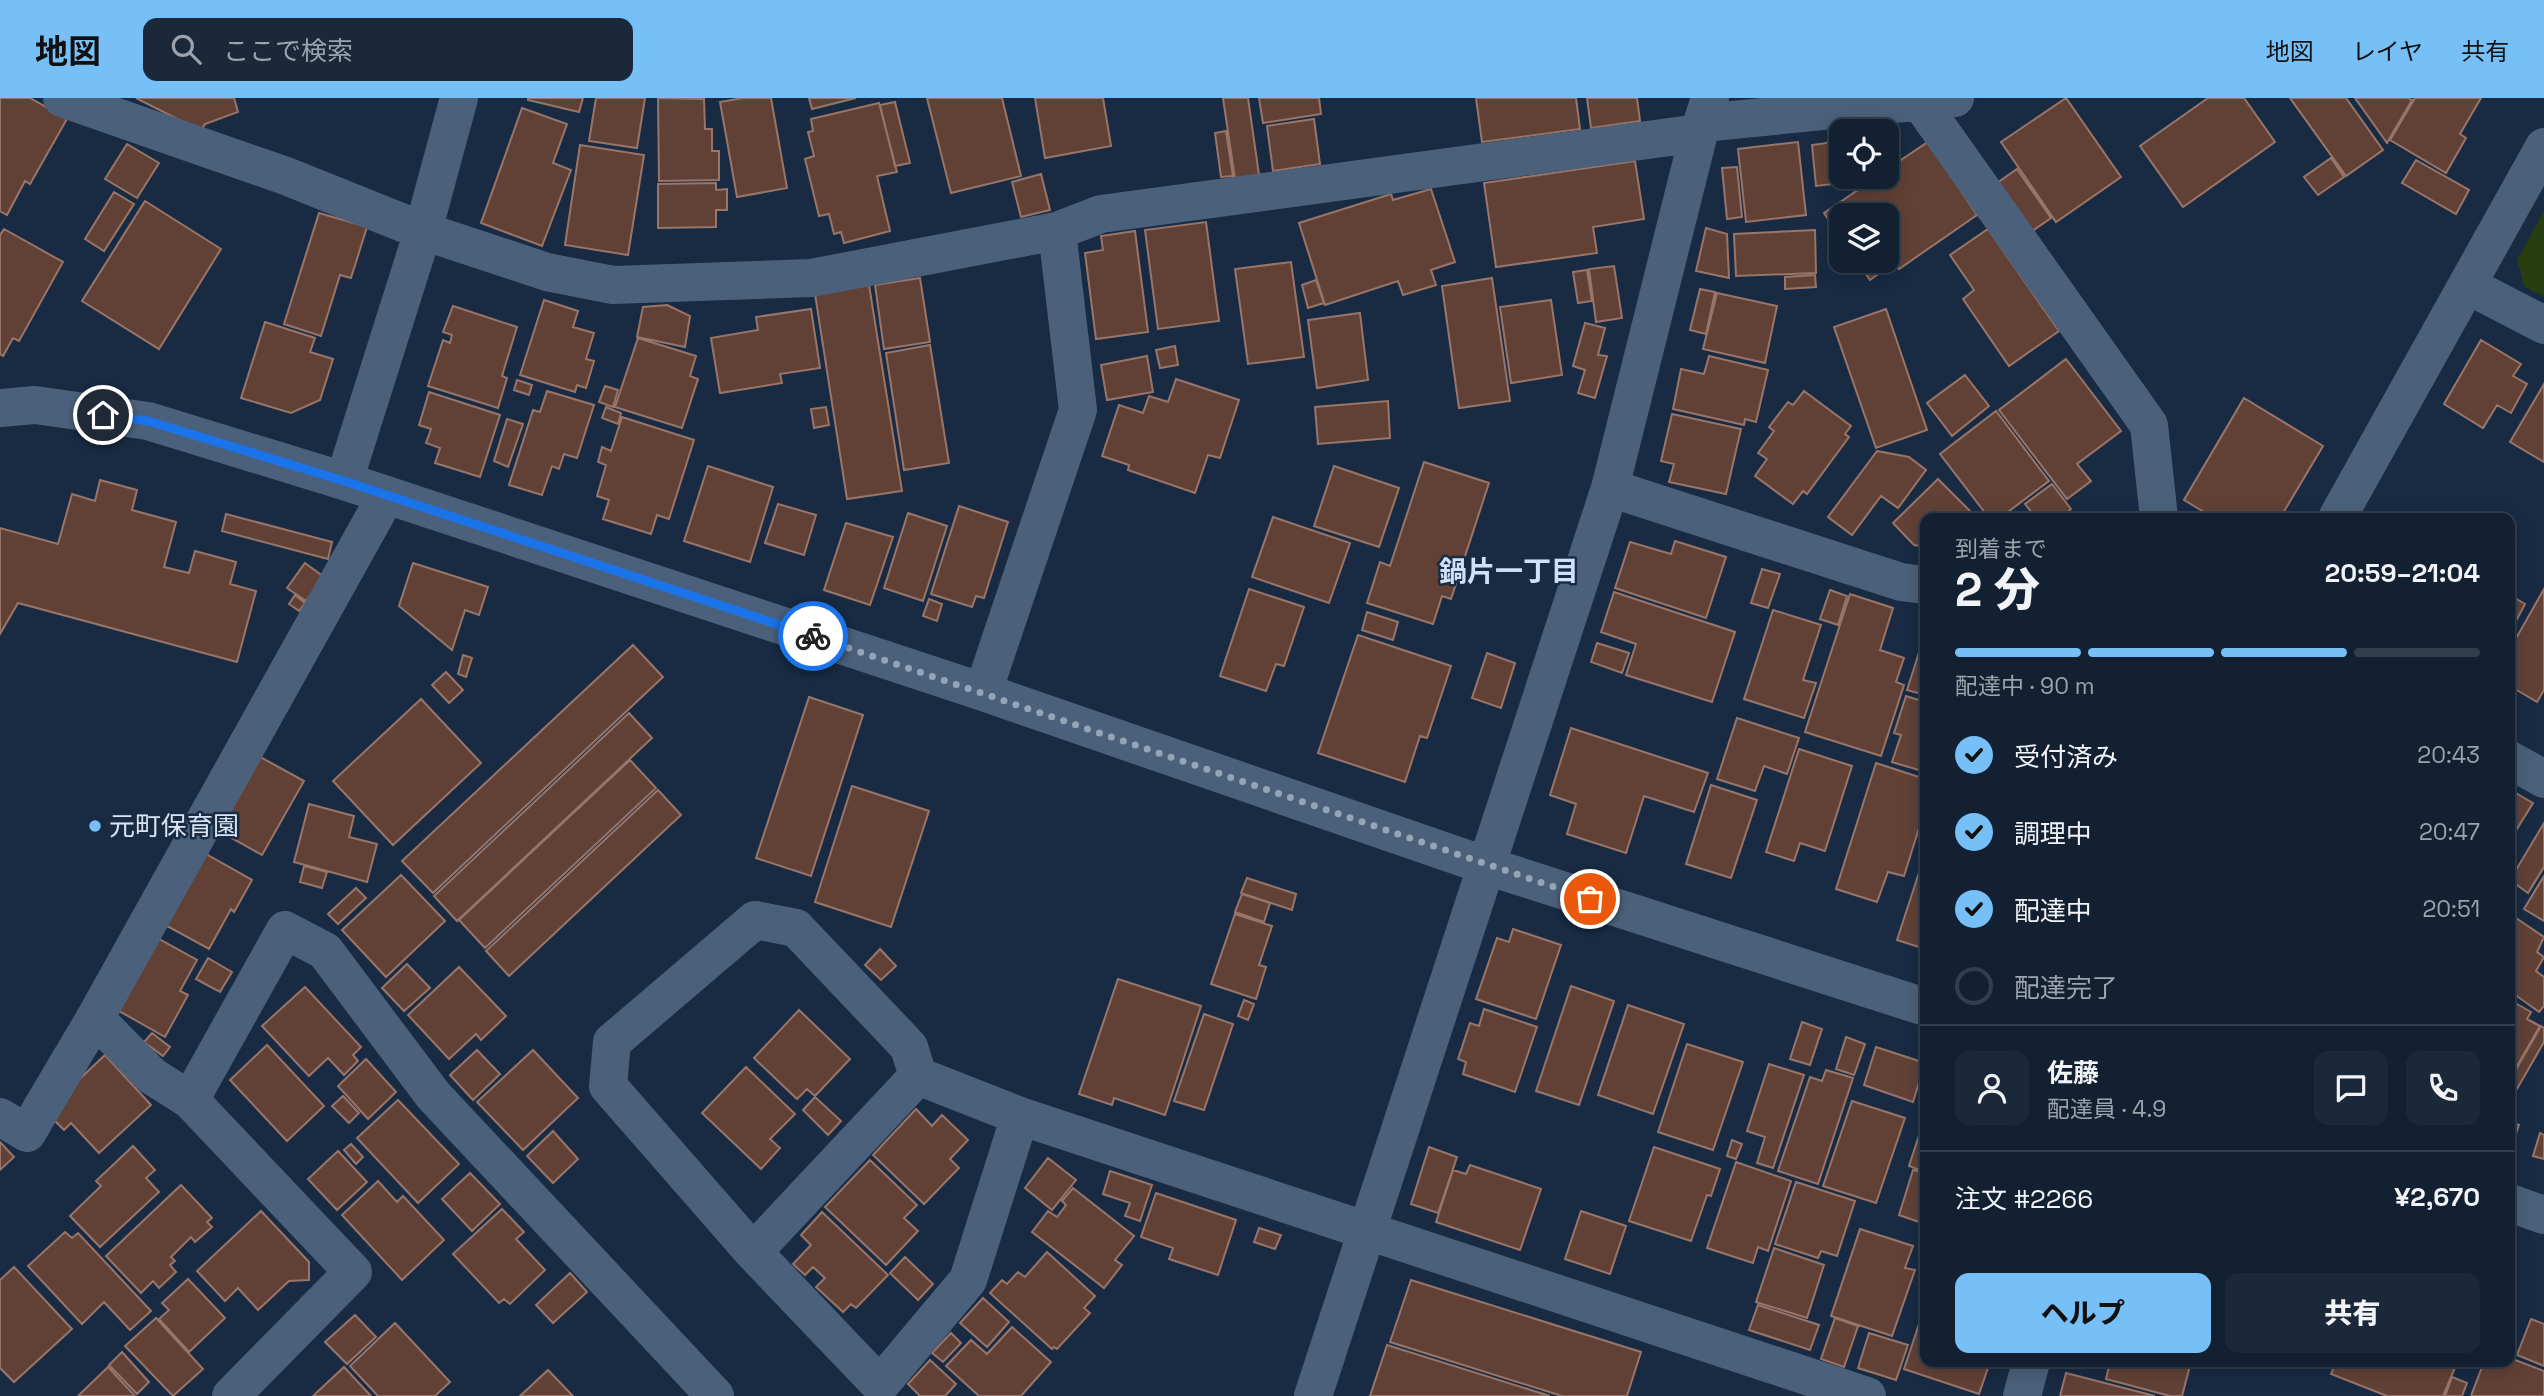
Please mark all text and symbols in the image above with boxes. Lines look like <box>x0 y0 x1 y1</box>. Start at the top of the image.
search box <box>143 18 633 81</box>
icon: search <box>167 30 205 68</box>
text: 地図 <box>35 31 101 73</box>
text: ここで検索 <box>223 34 353 68</box>
text: 地図 <box>2266 36 2314 67</box>
text: レイヤ <box>2352 36 2423 67</box>
text: 共有 <box>2461 36 2509 67</box>
map controls <box>1829 119 1899 273</box>
button: locate <box>1829 119 1899 189</box>
button: layers <box>1829 203 1899 273</box>
pin <box>73 385 133 445</box>
icon: home <box>84 396 122 434</box>
text: 到着まで <box>1955 534 2047 564</box>
district label: 鍋片一丁目 <box>1439 553 1579 589</box>
text: 20:59–21:04 <box>2325 556 2480 590</box>
text: 2 分 <box>1955 561 2040 619</box>
courier <box>778 601 848 671</box>
icon: bike <box>794 617 832 655</box>
text: 配達中 · 90 m <box>1955 671 2095 701</box>
icon: check <box>1955 736 1993 774</box>
text: 受付済み <box>2014 740 2118 774</box>
text: 20:43 <box>2417 740 2480 770</box>
place label: 元町保育園 <box>109 809 239 843</box>
icon: check <box>1955 813 1993 851</box>
text: 調理中 <box>2014 817 2092 851</box>
text: 20:47 <box>2419 817 2480 847</box>
marker: 元町保育園 <box>87 818 103 834</box>
pin <box>1560 869 1620 929</box>
icon: bag <box>1571 880 1609 918</box>
icon: check <box>1955 890 1993 928</box>
text: 配達中 <box>2014 894 2092 928</box>
text: 20:51 <box>2423 894 2480 924</box>
text: 配達完了 <box>2014 971 2118 1005</box>
button: person <box>1955 1051 2029 1125</box>
button: chat <box>2314 1051 2388 1125</box>
button: phone <box>2406 1051 2480 1125</box>
text: 佐藤 <box>2047 1056 2099 1090</box>
text: 配達員 · 4.9 <box>2047 1094 2166 1124</box>
text: ¥2,670 <box>2394 1180 2480 1214</box>
text: 注文 #2266 <box>1955 1182 2093 1216</box>
button: ヘルプ <box>1955 1273 2211 1353</box>
button: 共有 <box>2225 1273 2480 1353</box>

